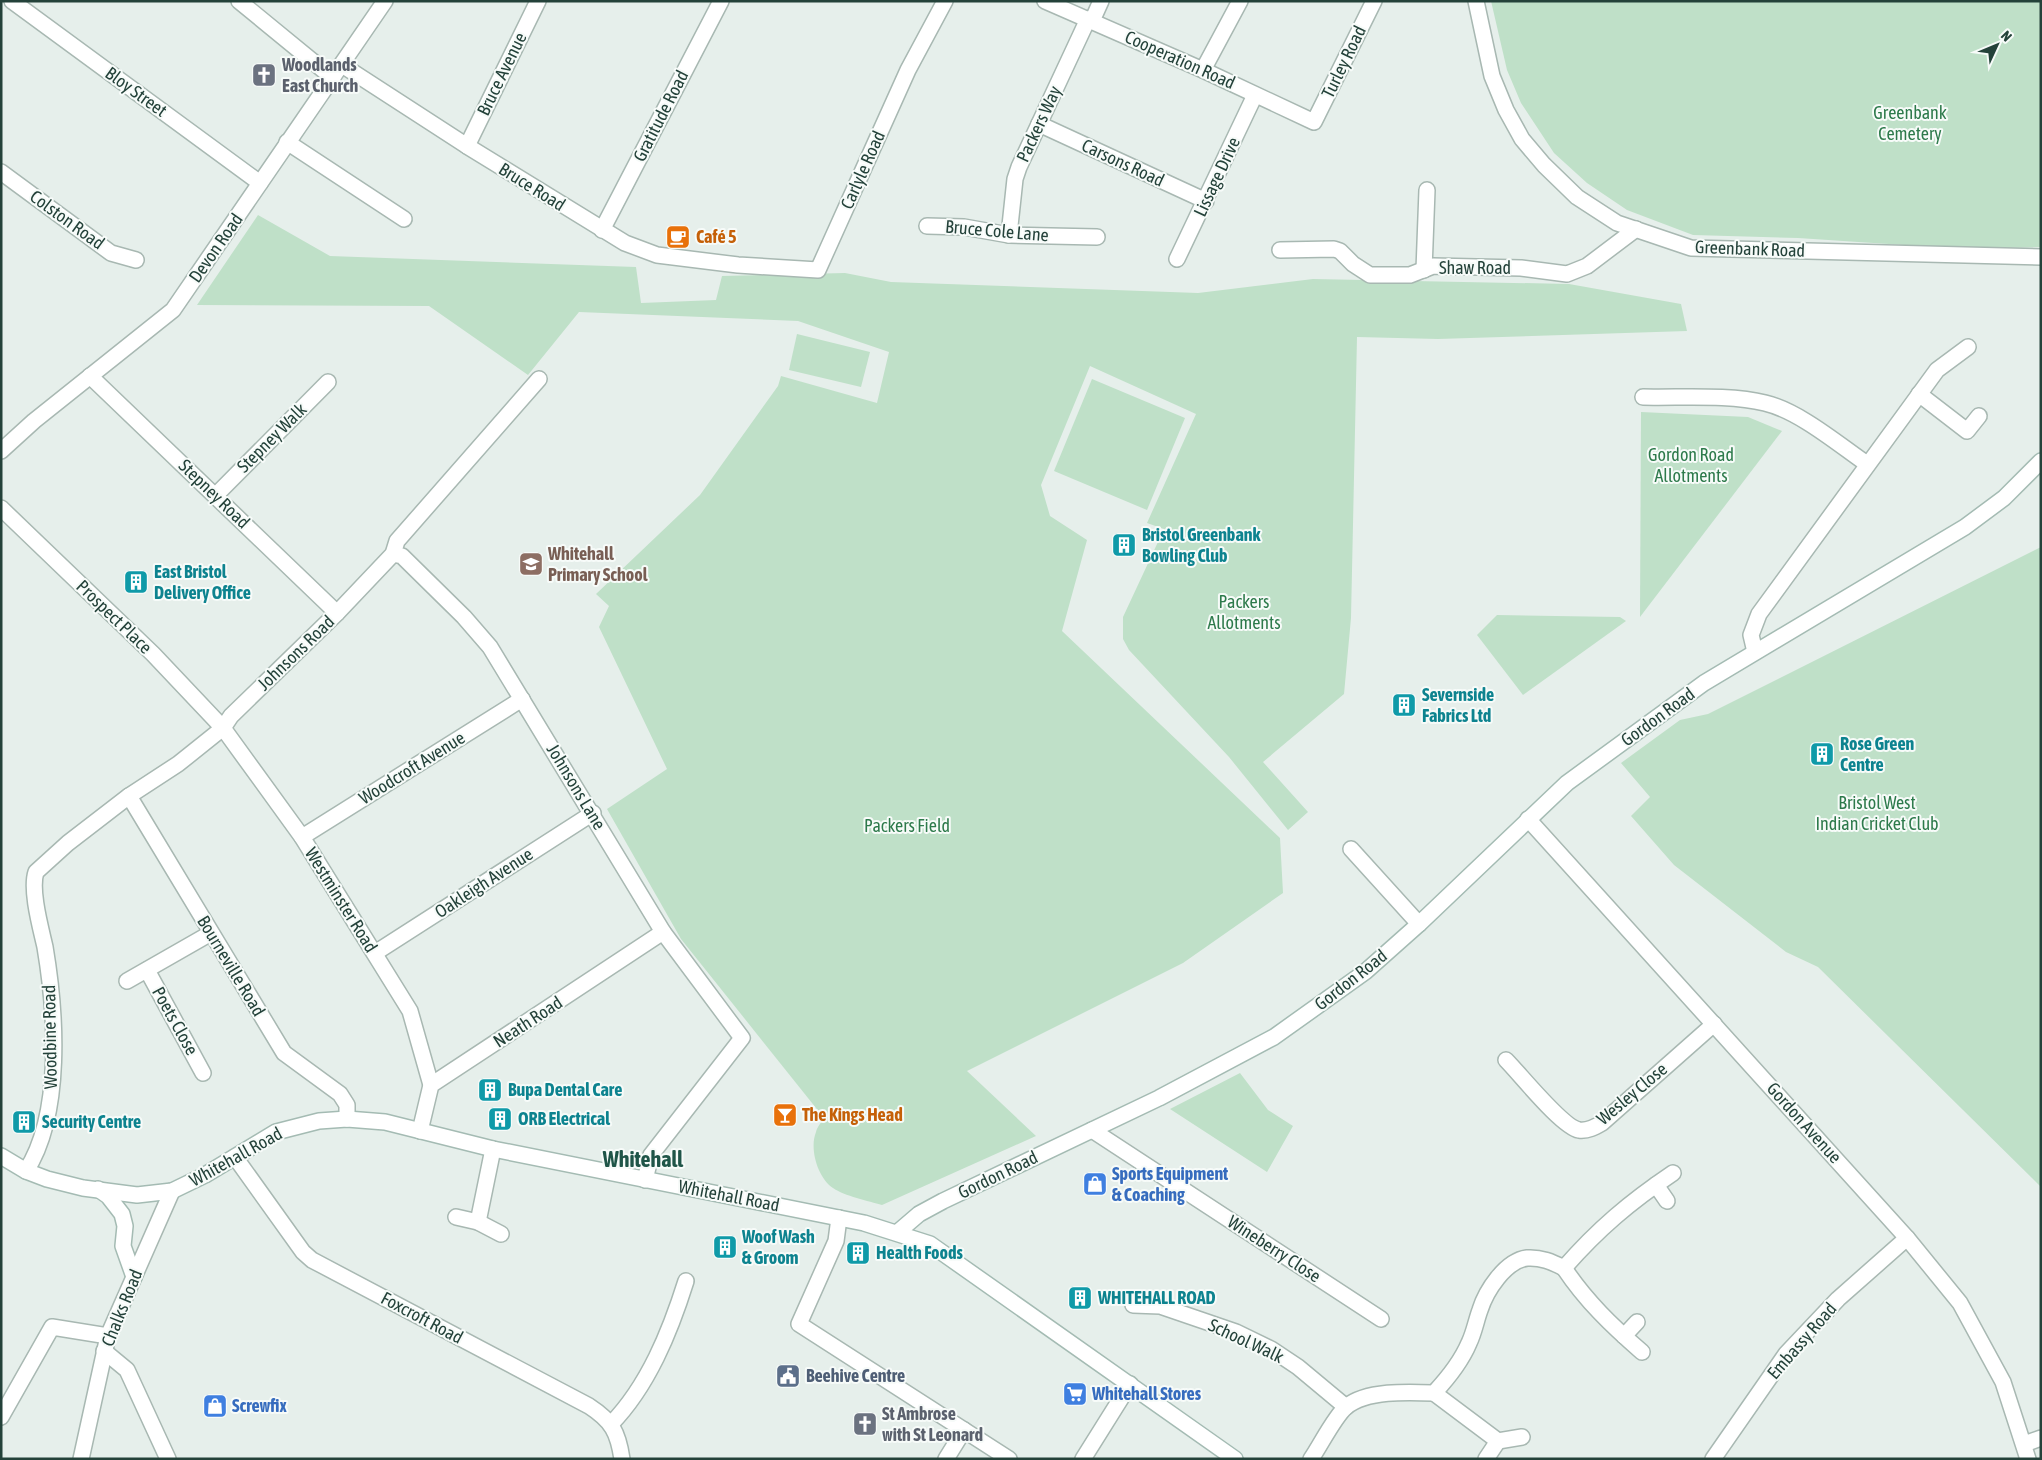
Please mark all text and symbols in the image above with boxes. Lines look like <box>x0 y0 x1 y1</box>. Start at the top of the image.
north arrow <box>1972 20 2022 70</box>
street label: Turley Road <box>1317 22 1370 101</box>
street label: Cooperation Road <box>1122 26 1239 93</box>
text: N <box>1998 27 2015 44</box>
street label: Bruce Avenue <box>472 29 531 119</box>
place label: Woodlands East Church <box>281 54 359 96</box>
street label: Bloy Street <box>101 62 171 121</box>
church icon: Woodlands East Church <box>251 62 277 88</box>
street label: Gratitude Road <box>629 67 693 165</box>
street label: Packers Way <box>1012 82 1065 165</box>
park label: Greenbank Cemetery <box>1873 102 1947 144</box>
street label: Carlyle Road <box>836 127 889 212</box>
street label: Carsons Road <box>1079 134 1168 191</box>
street label: Lissage Drive <box>1189 134 1244 220</box>
street label: Bruce Road <box>495 158 569 215</box>
street label: Colston Road <box>26 186 109 254</box>
street label: Devon Road <box>184 209 247 286</box>
street label: Bruce Cole Lane <box>944 216 1050 245</box>
cafe icon: Café 5 <box>665 224 691 250</box>
place label: Café 5 <box>696 226 737 247</box>
street label: Greenbank Road <box>1695 236 1805 261</box>
street label: Shaw Road <box>1439 257 1511 278</box>
street label: Stepney Walk <box>233 399 311 477</box>
park label: Gordon Road Allotments <box>1648 444 1734 486</box>
street label: Stepney Road <box>175 455 254 533</box>
place label: Bristol Greenbank Bowling Club <box>1142 524 1262 566</box>
building icon: Bristol Greenbank Bowling Club <box>1111 532 1137 558</box>
place label: Whitehall Primary School <box>547 543 648 585</box>
school or university icon: Whitehall Primary School <box>518 551 544 577</box>
place label: East Bristol Delivery Office <box>154 561 251 603</box>
building icon: East Bristol Delivery Office <box>123 569 149 595</box>
street label: Prospect Place <box>72 576 156 658</box>
park label: Packers Allotments <box>1207 591 1281 633</box>
street label: Johnsons Road <box>253 611 338 694</box>
street label: Gordon Road <box>1617 683 1699 750</box>
place label: Severnside Fabrics Ltd <box>1422 684 1494 726</box>
building icon: Severnside Fabrics Ltd <box>1391 692 1417 718</box>
street label: Woodcroft Avenue <box>355 727 469 808</box>
place label: Rose Green Centre <box>1840 733 1915 775</box>
street label: Johnsons Lane <box>543 740 610 833</box>
building icon: Rose Green Centre <box>1809 741 1835 767</box>
park label: Bristol West Indian Cricket Club <box>1815 792 1939 834</box>
park label: Packers Field <box>864 815 950 836</box>
street label: Westminster Road <box>301 843 382 956</box>
street label: Oakleigh Avenue <box>431 843 537 922</box>
street label: Bourneville Road <box>193 912 270 1020</box>
street label: Gordon Road <box>1310 945 1391 1014</box>
street label: Poets Close <box>148 983 203 1059</box>
street label: Woodbine Road <box>38 985 61 1089</box>
street label: Neath Road <box>489 992 566 1052</box>
street label: Wesley Close <box>1592 1058 1671 1129</box>
building icon: Bupa Dental Care <box>477 1077 503 1103</box>
street label: Gordon Avenue <box>1763 1078 1846 1167</box>
place label: Bupa Dental Care <box>508 1079 622 1100</box>
bar icon: The Kings Head <box>772 1102 798 1128</box>
place label: The Kings Head <box>802 1104 903 1125</box>
building icon: ORB Electrical <box>487 1106 513 1132</box>
place label: ORB Electrical <box>518 1108 610 1129</box>
building icon: Security Centre <box>11 1109 37 1135</box>
place label: Security Centre <box>42 1111 141 1132</box>
street label: Whitehall Road <box>186 1123 286 1191</box>
district label: Whitehall <box>602 1146 684 1172</box>
street label: Gordon Road <box>955 1146 1041 1203</box>
place label: Sports Equipment & Coaching <box>1112 1163 1229 1205</box>
shop icon: Sports Equipment & Coaching <box>1082 1171 1108 1197</box>
street label: Whitehall Road <box>677 1175 781 1216</box>
street label: Wineberry Close <box>1224 1211 1325 1287</box>
place label: Woof Wash & Groom <box>741 1226 815 1268</box>
building icon: Woof Wash & Groom <box>712 1234 738 1260</box>
building icon: Health Foods <box>845 1240 871 1266</box>
place label: Health Foods <box>876 1242 963 1263</box>
street label: Chalks Road <box>97 1266 146 1349</box>
building icon: WHITEHALL ROAD <box>1067 1285 1093 1311</box>
street label: Foxcroft Road <box>378 1287 467 1348</box>
place label: WHITEHALL ROAD <box>1097 1287 1216 1308</box>
street label: Embassy Road <box>1763 1298 1841 1383</box>
street label: School Walk <box>1205 1314 1287 1367</box>
public building icon: Beehive Centre <box>775 1363 801 1389</box>
place label: Beehive Centre <box>806 1365 905 1386</box>
supermarket icon: Whitehall Stores <box>1062 1381 1088 1407</box>
place label: Whitehall Stores <box>1091 1383 1202 1404</box>
shop icon: Screwfix <box>202 1393 228 1419</box>
place label: Screwfix <box>232 1395 287 1416</box>
place label: St Ambrose with St Leonard <box>882 1403 983 1445</box>
church icon: St Ambrose with St Leonard <box>852 1411 878 1437</box>

